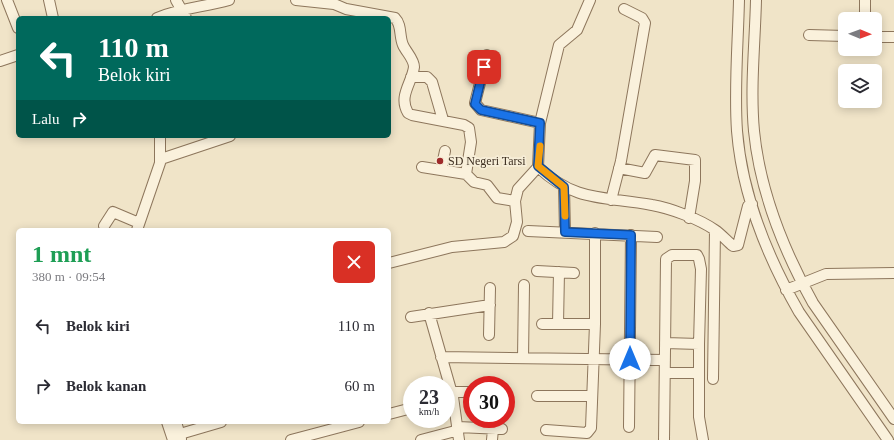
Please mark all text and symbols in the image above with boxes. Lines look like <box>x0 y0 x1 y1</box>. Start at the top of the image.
north arrow <box>838 12 882 56</box>
map controls <box>838 12 882 108</box>
icon: left <box>32 32 84 84</box>
text: 110 m <box>98 32 169 63</box>
pin <box>467 50 501 84</box>
icon: arrive <box>473 56 495 78</box>
button: layers <box>838 64 882 108</box>
text: Belok kiri <box>98 65 171 85</box>
icon: right <box>68 108 90 130</box>
text: Lalu <box>32 111 60 127</box>
place label: SD Negeri Tarsi <box>448 154 526 168</box>
marker: SD Negeri Tarsi <box>435 156 445 166</box>
text: 1 mnt <box>32 241 91 267</box>
button: close <box>333 241 375 283</box>
text: 380 m · 09:54 <box>32 269 105 284</box>
icon: left <box>32 315 54 337</box>
text: Belok kiri <box>66 318 130 334</box>
text: 110 m <box>338 318 375 334</box>
position arrow <box>609 338 651 380</box>
icon: right <box>32 375 54 397</box>
speed limit sign: 30 <box>463 376 515 428</box>
text: Belok kanan <box>66 378 146 394</box>
text: 60 m <box>345 378 375 394</box>
text: 23 <box>419 386 439 408</box>
text: km/h <box>419 406 439 417</box>

